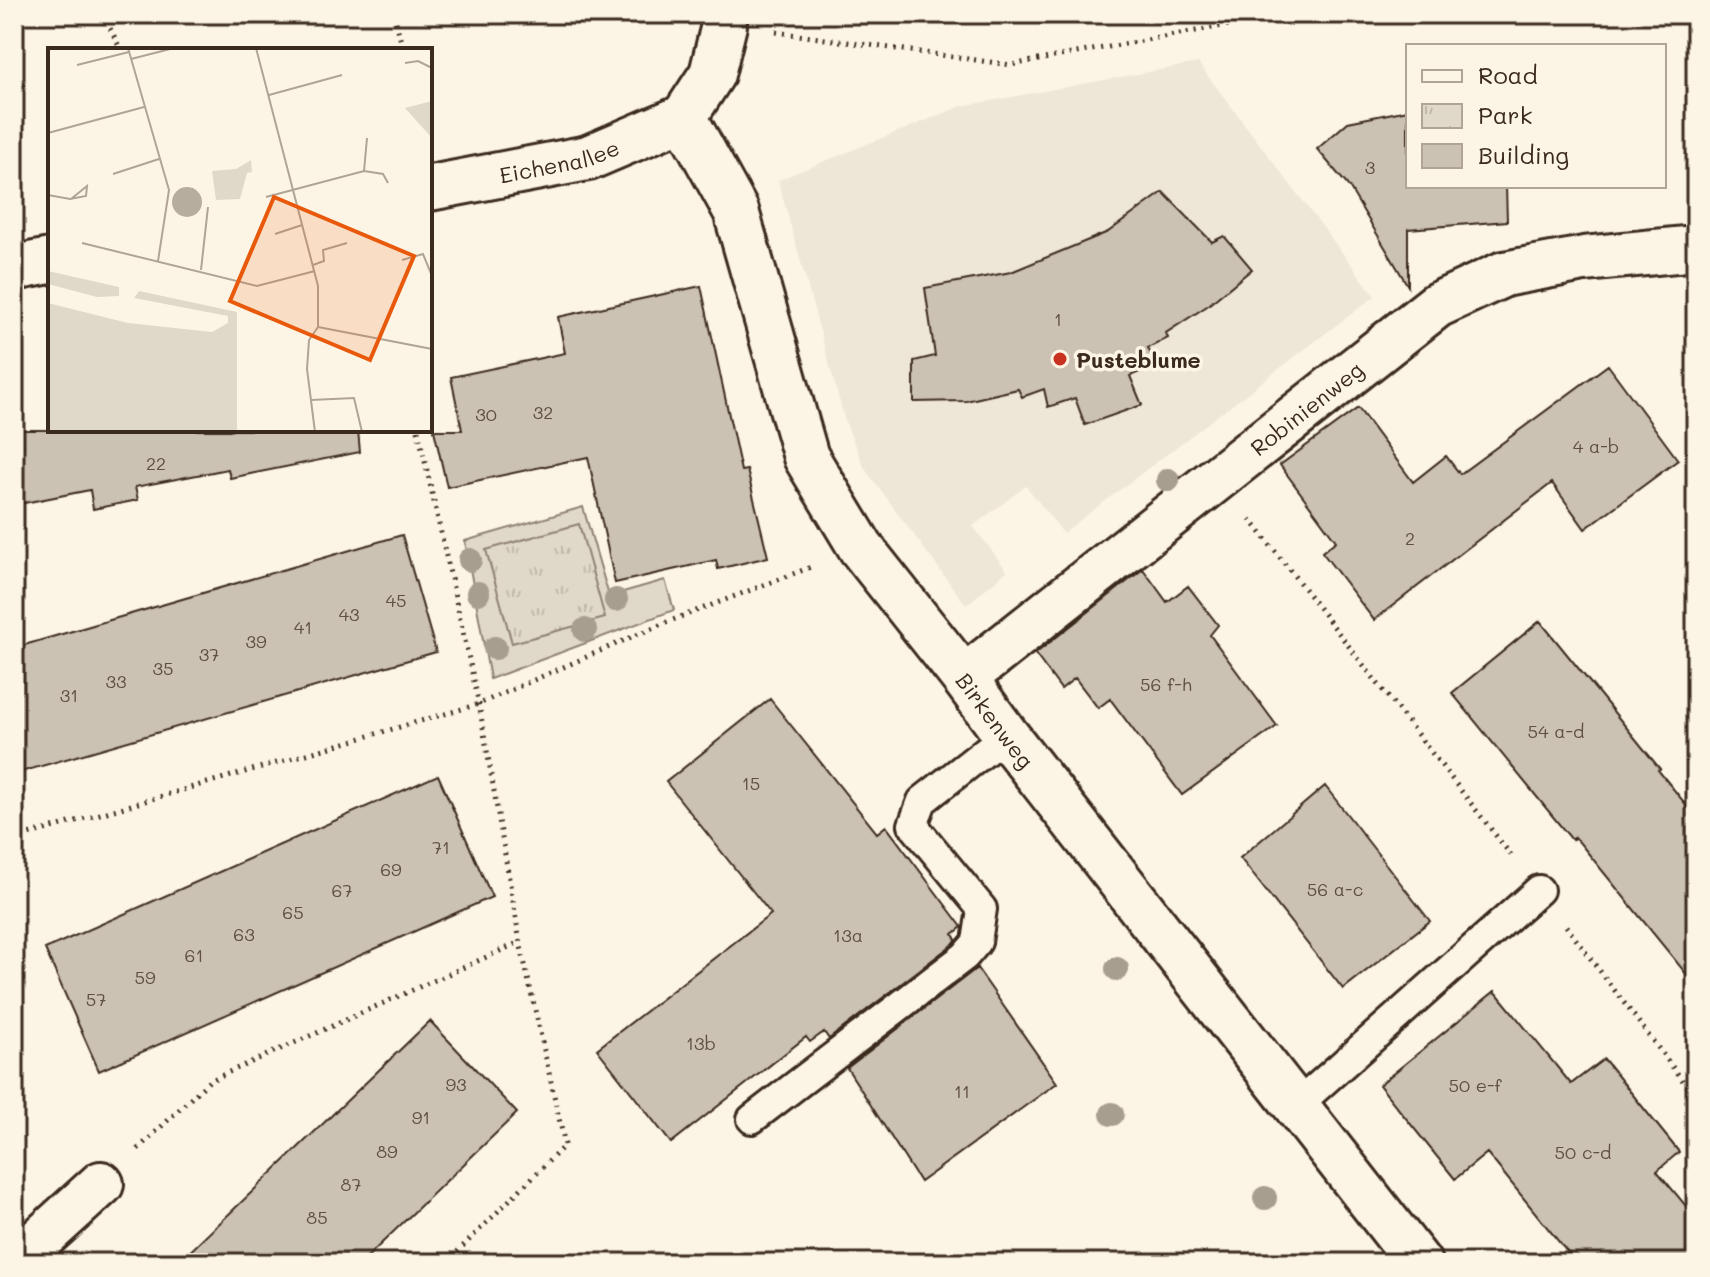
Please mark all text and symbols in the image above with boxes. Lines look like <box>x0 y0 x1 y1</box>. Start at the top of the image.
legend <box>1406 44 1666 188</box>
inset map <box>48 48 432 432</box>
text: Road <box>1478 59 1538 90</box>
text: Park <box>1478 99 1532 130</box>
street label: Eichenallee <box>497 132 624 189</box>
text: Building <box>1478 139 1569 170</box>
house number: 3 <box>1365 155 1375 179</box>
house number: 1 <box>1054 307 1062 331</box>
place label: Pusteblume <box>1076 345 1201 374</box>
marker: Pusteblume <box>1051 350 1069 368</box>
street label: Robinienweg <box>1244 354 1369 462</box>
house number: 32 <box>533 400 553 424</box>
house number: 30 <box>475 402 497 426</box>
house number: 4 a-b <box>1573 434 1619 458</box>
house number: 22 <box>146 451 166 475</box>
house number: 2 <box>1405 526 1415 550</box>
house number: 45 <box>385 588 407 612</box>
house number: 43 <box>338 602 360 626</box>
house number: 41 <box>294 615 312 639</box>
house number: 39 <box>245 629 267 653</box>
house number: 37 <box>199 642 219 666</box>
house number: 35 <box>152 656 174 680</box>
street label: Birkenweg <box>950 667 1041 774</box>
house number: 33 <box>105 669 127 693</box>
house number: 56 f-h <box>1140 672 1192 696</box>
house number: 31 <box>60 683 78 707</box>
house number: 54 a-d <box>1527 719 1585 743</box>
house number: 15 <box>742 771 760 795</box>
house number: 71 <box>432 835 450 859</box>
house number: 69 <box>380 857 402 881</box>
house number: 56 a-c <box>1307 877 1363 901</box>
house number: 67 <box>332 878 352 902</box>
house number: 65 <box>282 900 304 924</box>
house number: 63 <box>233 922 255 946</box>
house number: 13a <box>833 923 863 947</box>
house number: 61 <box>185 943 203 967</box>
house number: 59 <box>134 965 156 989</box>
house number: 57 <box>86 987 106 1011</box>
house number: 13b <box>686 1031 716 1055</box>
house number: 93 <box>445 1072 467 1096</box>
house number: 50 e-f <box>1448 1073 1503 1097</box>
house number: 11 <box>954 1079 970 1103</box>
house number: 91 <box>412 1105 430 1129</box>
house number: 89 <box>376 1139 398 1163</box>
house number: 50 c-d <box>1555 1140 1611 1164</box>
house number: 87 <box>341 1172 361 1196</box>
house number: 85 <box>306 1205 328 1229</box>

